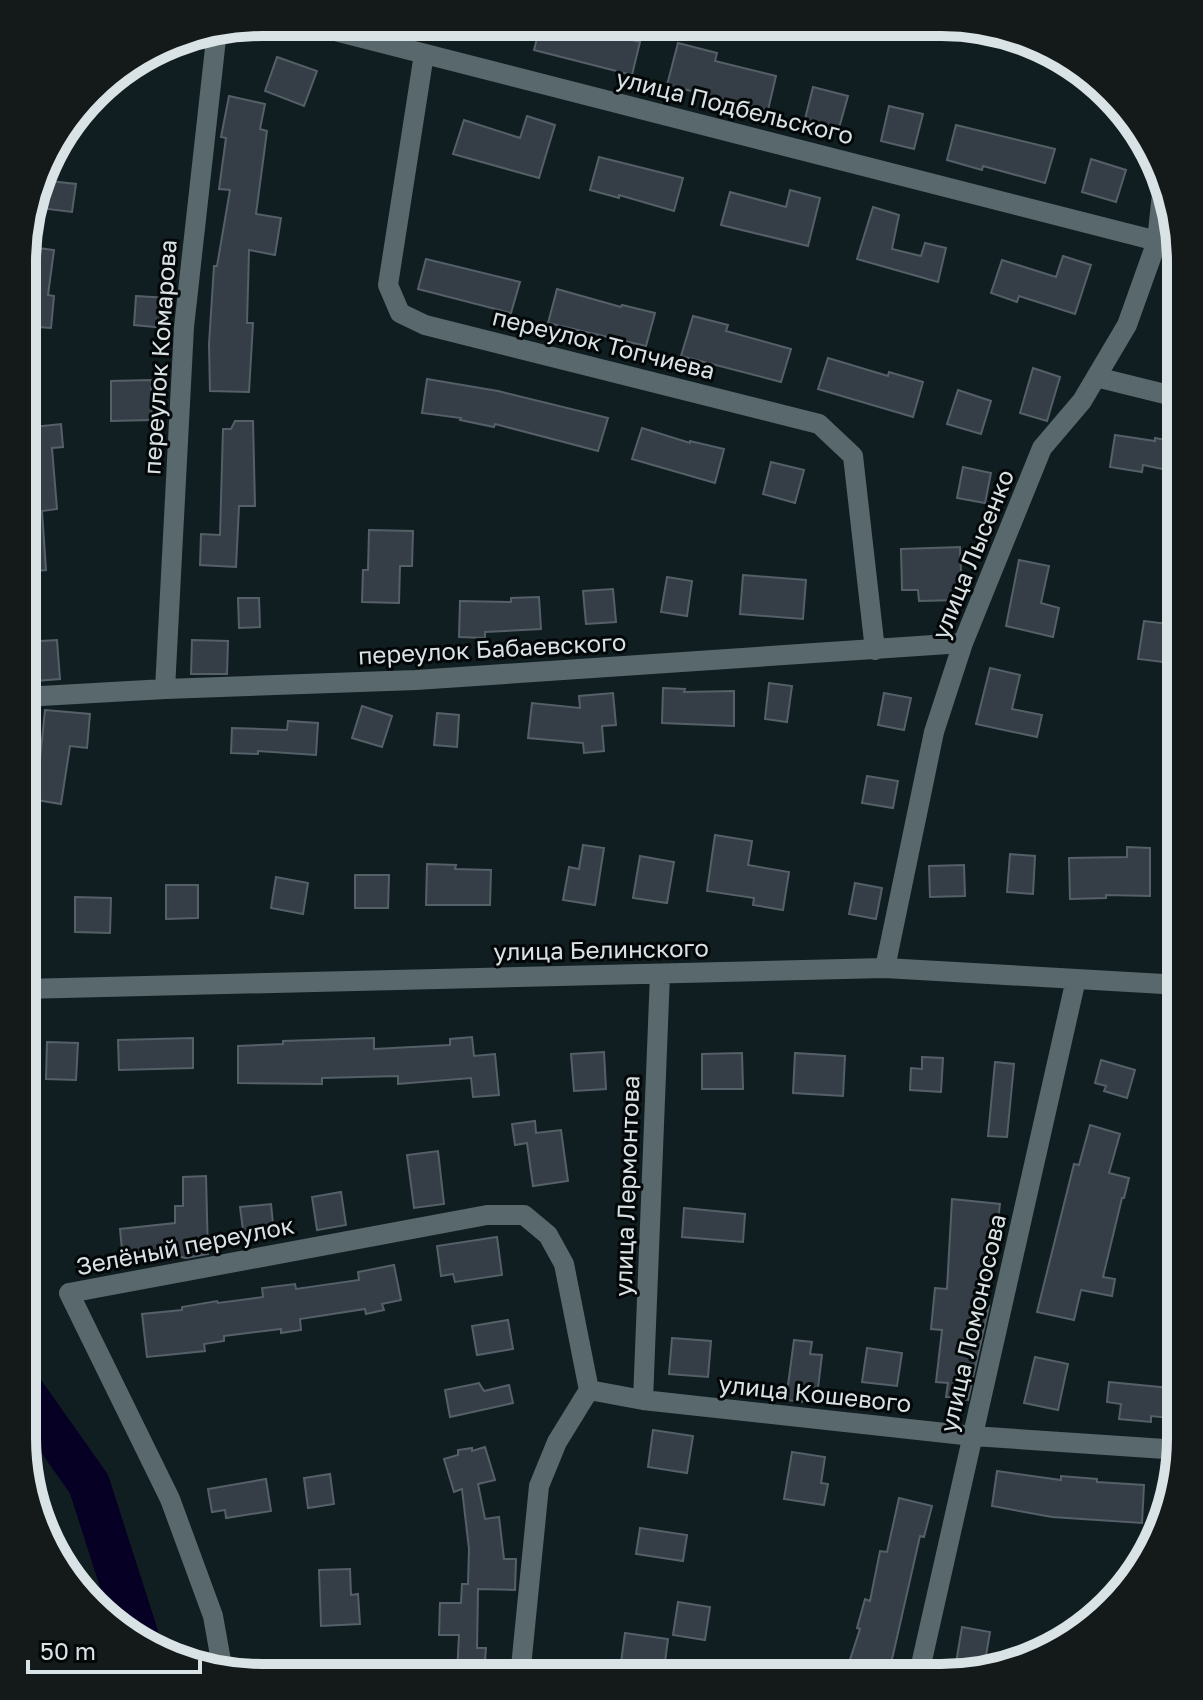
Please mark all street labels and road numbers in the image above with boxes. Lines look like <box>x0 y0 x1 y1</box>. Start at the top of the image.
street label: улица Подбельского <box>613 62 857 150</box>
street label: переулок Комарова <box>136 238 182 476</box>
street label: переулок Топчиева <box>490 301 718 385</box>
street label: улица Лысенко <box>925 465 1019 643</box>
street label: переулок Бабаевского <box>357 626 627 670</box>
street label: улица Белинского <box>493 933 709 965</box>
street label: улица Лермонтова <box>608 1075 644 1297</box>
street label: Зелёный переулок <box>74 1210 297 1280</box>
street label: улица Ломоносова <box>933 1211 1011 1435</box>
street label: улица Кошевого <box>717 1368 913 1418</box>

